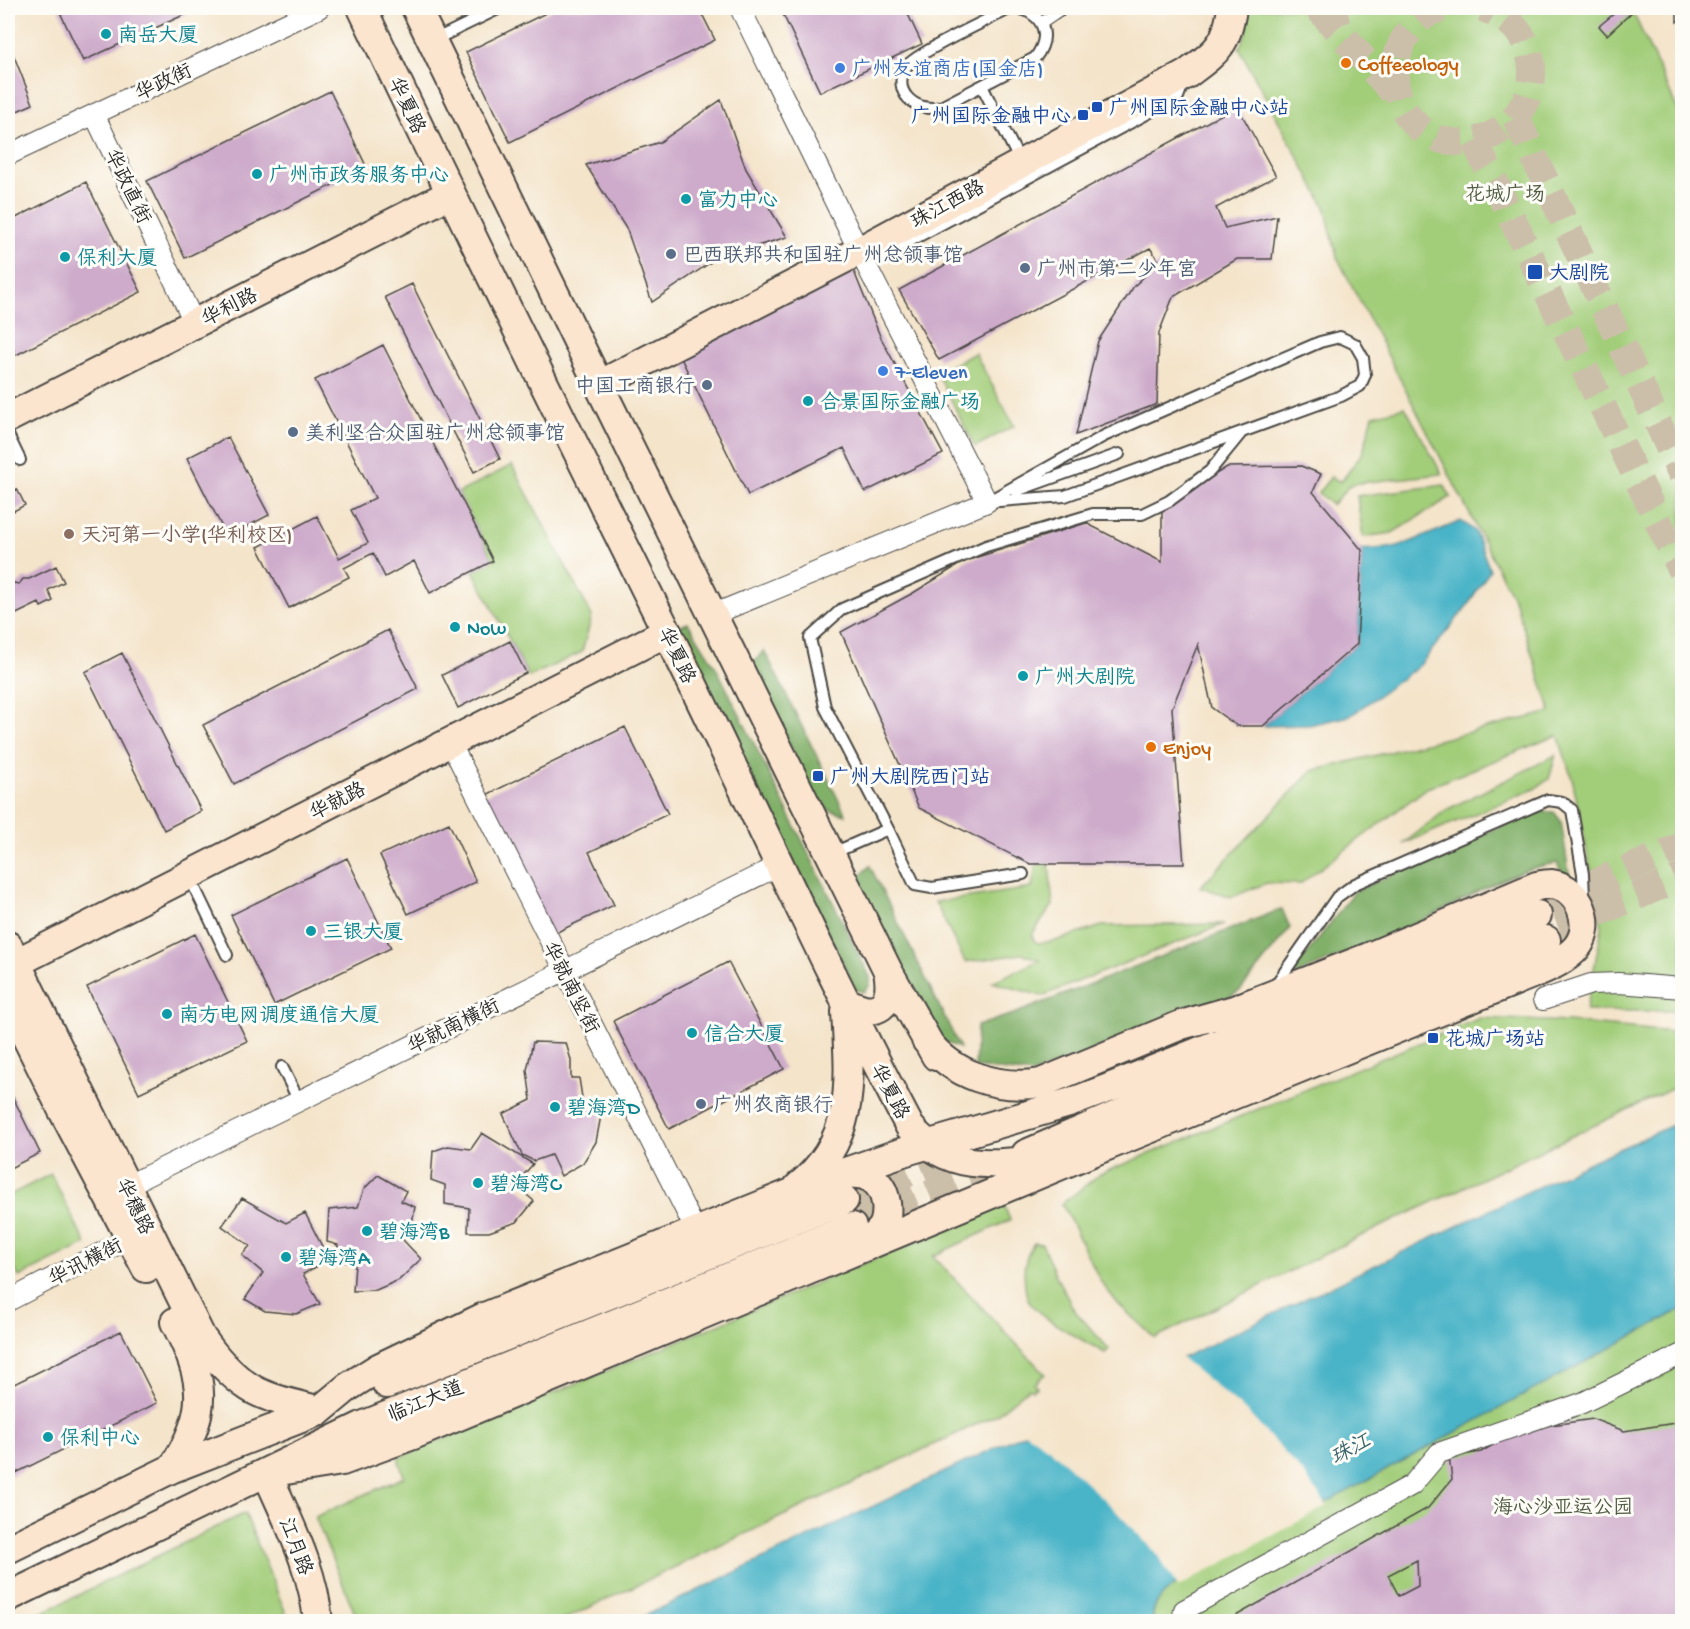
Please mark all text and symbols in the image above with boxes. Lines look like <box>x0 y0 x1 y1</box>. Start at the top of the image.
place label: 南岳大厦 <box>118 24 198 49</box>
marker: 南岳大厦 <box>99 27 113 41</box>
place label: Coffeeology <box>1358 55 1459 78</box>
marker: Coffeeology <box>1339 56 1353 70</box>
place label: 广州友谊商店(国金店) <box>852 58 1043 83</box>
street label: 华政街 <box>132 60 197 107</box>
marker: 广州友谊商店(国金店) <box>833 61 847 75</box>
street label: 华夏路 <box>382 74 430 139</box>
place label: 广州国际金融中心站 <box>1109 97 1289 122</box>
marker: 广州国际金融中心站 <box>1090 100 1104 114</box>
place label: 广州国际金融中心 <box>911 105 1071 130</box>
marker: 广州国际金融中心 <box>1076 108 1090 122</box>
street label: 华政直街 <box>98 146 156 229</box>
place label: 广州市政务服务中心 <box>269 164 449 189</box>
marker: 广州市政务服务中心 <box>250 167 264 181</box>
street label: 珠江西路 <box>907 175 990 235</box>
park label: 花城广场 <box>1465 183 1545 208</box>
place label: 富力中心 <box>698 189 778 214</box>
marker: 富力中心 <box>679 192 693 206</box>
place label: 巴西联邦共和国驻广州总领事馆 <box>683 244 963 269</box>
place label: 保利大厦 <box>77 247 157 272</box>
marker: 巴西联邦共和国驻广州总领事馆 <box>664 247 678 261</box>
marker: 保利大厦 <box>58 250 72 264</box>
place label: 广州市第二少年宫 <box>1037 258 1197 283</box>
marker: 广州市第二少年宫 <box>1018 261 1032 275</box>
place label: 大剧院 <box>1549 262 1609 287</box>
marker: 大剧院 <box>1526 263 1544 281</box>
street label: 华利路 <box>198 283 263 333</box>
place label: 7-Eleven <box>894 363 968 386</box>
marker: 7-Eleven <box>876 364 890 378</box>
place label: 中国工商银行 <box>575 375 695 400</box>
marker: 中国工商银行 <box>700 378 714 392</box>
place label: 合景国际金融广场 <box>820 391 980 416</box>
marker: 合景国际金融广场 <box>801 394 815 408</box>
place label: 美利坚合众国驻广州总领事馆 <box>305 422 565 447</box>
marker: 美利坚合众国驻广州总领事馆 <box>286 425 300 439</box>
place label: 天河第一小学(华利校区) <box>81 524 292 549</box>
marker: 天河第一小学(华利校区) <box>62 527 76 541</box>
place label: Now <box>467 619 506 642</box>
marker: Now <box>448 620 462 634</box>
street label: 华夏路 <box>651 624 701 689</box>
place label: 广州大剧院 <box>1035 666 1135 691</box>
marker: 广州大剧院 <box>1016 669 1030 683</box>
place label: Enjoy <box>1163 739 1211 762</box>
marker: Enjoy <box>1144 740 1158 754</box>
place label: 广州大剧院西门站 <box>830 766 990 791</box>
marker: 广州大剧院西门站 <box>811 769 825 783</box>
street label: 华就路 <box>306 777 371 827</box>
place label: 三银大厦 <box>323 922 403 946</box>
marker: 三银大厦 <box>304 924 318 938</box>
street label: 华就南竖街 <box>536 938 604 1038</box>
street label: 华就南横街 <box>404 994 505 1060</box>
place label: 南方电网调度通信大厦 <box>179 1004 379 1029</box>
marker: 南方电网调度通信大厦 <box>160 1007 174 1021</box>
place label: 信合大厦 <box>704 1023 784 1048</box>
marker: 信合大厦 <box>685 1026 699 1040</box>
place label: 花城广场站 <box>1445 1028 1545 1053</box>
marker: 花城广场站 <box>1426 1031 1440 1045</box>
street label: 华夏路 <box>864 1060 914 1125</box>
place label: 广州农商银行 <box>713 1093 833 1119</box>
place label: 碧海湾D <box>567 1097 641 1122</box>
marker: 广州农商银行 <box>694 1097 708 1111</box>
marker: 碧海湾D <box>548 1100 562 1114</box>
place label: 碧海湾C <box>490 1173 562 1198</box>
street label: 华穗路 <box>109 1175 159 1240</box>
marker: 碧海湾C <box>471 1176 485 1190</box>
place label: 碧海湾B <box>379 1221 450 1246</box>
marker: 碧海湾B <box>360 1224 374 1238</box>
street label: 华讯横街 <box>45 1234 127 1293</box>
place label: 碧海湾A <box>298 1247 371 1272</box>
marker: 碧海湾A <box>279 1250 293 1264</box>
street label: 临江大道 <box>384 1376 468 1429</box>
place label: 保利中心 <box>60 1427 140 1452</box>
water label: 珠江 <box>1326 1428 1377 1472</box>
marker: 保利中心 <box>41 1430 55 1444</box>
park label: 海心沙亚运公园 <box>1493 1496 1633 1521</box>
street label: 江月路 <box>272 1514 317 1580</box>

